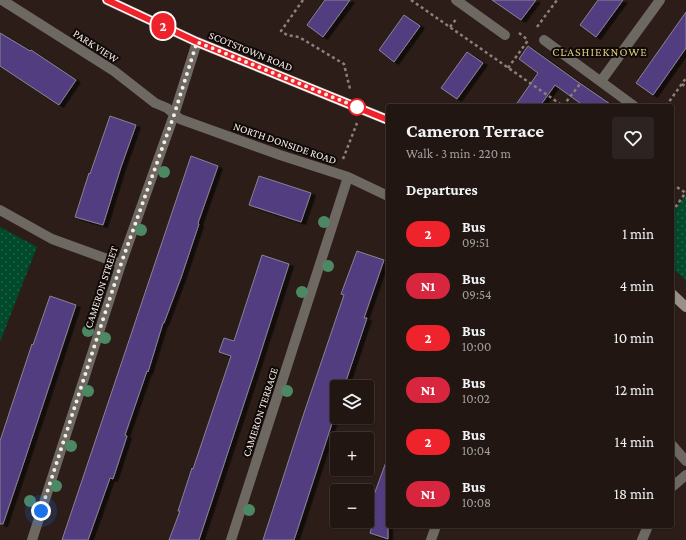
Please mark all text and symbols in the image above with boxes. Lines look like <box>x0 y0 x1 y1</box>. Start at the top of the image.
line badge: 2 <box>150 13 176 39</box>
text: 2 <box>159 18 167 34</box>
street label: PARK VIEW <box>71 27 122 66</box>
street label: SCOTSTOWN ROAD <box>207 29 295 73</box>
district label: CLASHIEKNOWE <box>552 45 648 59</box>
unlabelled marker <box>348 98 366 116</box>
button: heart <box>612 117 654 159</box>
street label: NORTH DONSIDE ROAD <box>232 120 338 166</box>
text: Cameron Terrace <box>406 120 544 141</box>
text: Walk · 3 min · 220 m <box>406 146 511 161</box>
text: Departures <box>406 182 478 198</box>
text: Bus <box>462 219 485 235</box>
text: 2 <box>424 226 432 242</box>
text: 1 min <box>622 226 654 242</box>
text: 09:51 <box>462 235 489 250</box>
street label: CAMERON STREET <box>82 244 120 330</box>
text: Bus <box>462 271 485 287</box>
text: N1 <box>421 278 435 294</box>
text: 4 min <box>619 278 654 294</box>
text: 09:54 <box>462 287 492 302</box>
text: Bus <box>462 323 485 339</box>
text: 2 <box>424 330 432 346</box>
text: 10 min <box>614 330 654 346</box>
text: 10:00 <box>462 339 491 354</box>
street label: CAMERON TERRACE <box>240 366 280 458</box>
text: Bus <box>462 375 485 391</box>
map controls <box>330 380 374 528</box>
button: layers <box>330 380 374 424</box>
text: N1 <box>421 382 435 398</box>
text: 12 min <box>615 382 654 398</box>
text: 10:02 <box>462 391 490 406</box>
text: Bus <box>462 427 485 443</box>
button: + <box>330 432 374 476</box>
text: 2 <box>424 434 432 450</box>
text: 14 min <box>615 434 654 450</box>
text: 10:04 <box>462 443 491 458</box>
text: Bus <box>462 479 485 495</box>
button: − <box>330 484 374 528</box>
text: N1 <box>421 486 435 502</box>
text: 18 min <box>614 486 654 502</box>
text: 10:08 <box>462 495 491 510</box>
your location <box>31 501 51 521</box>

